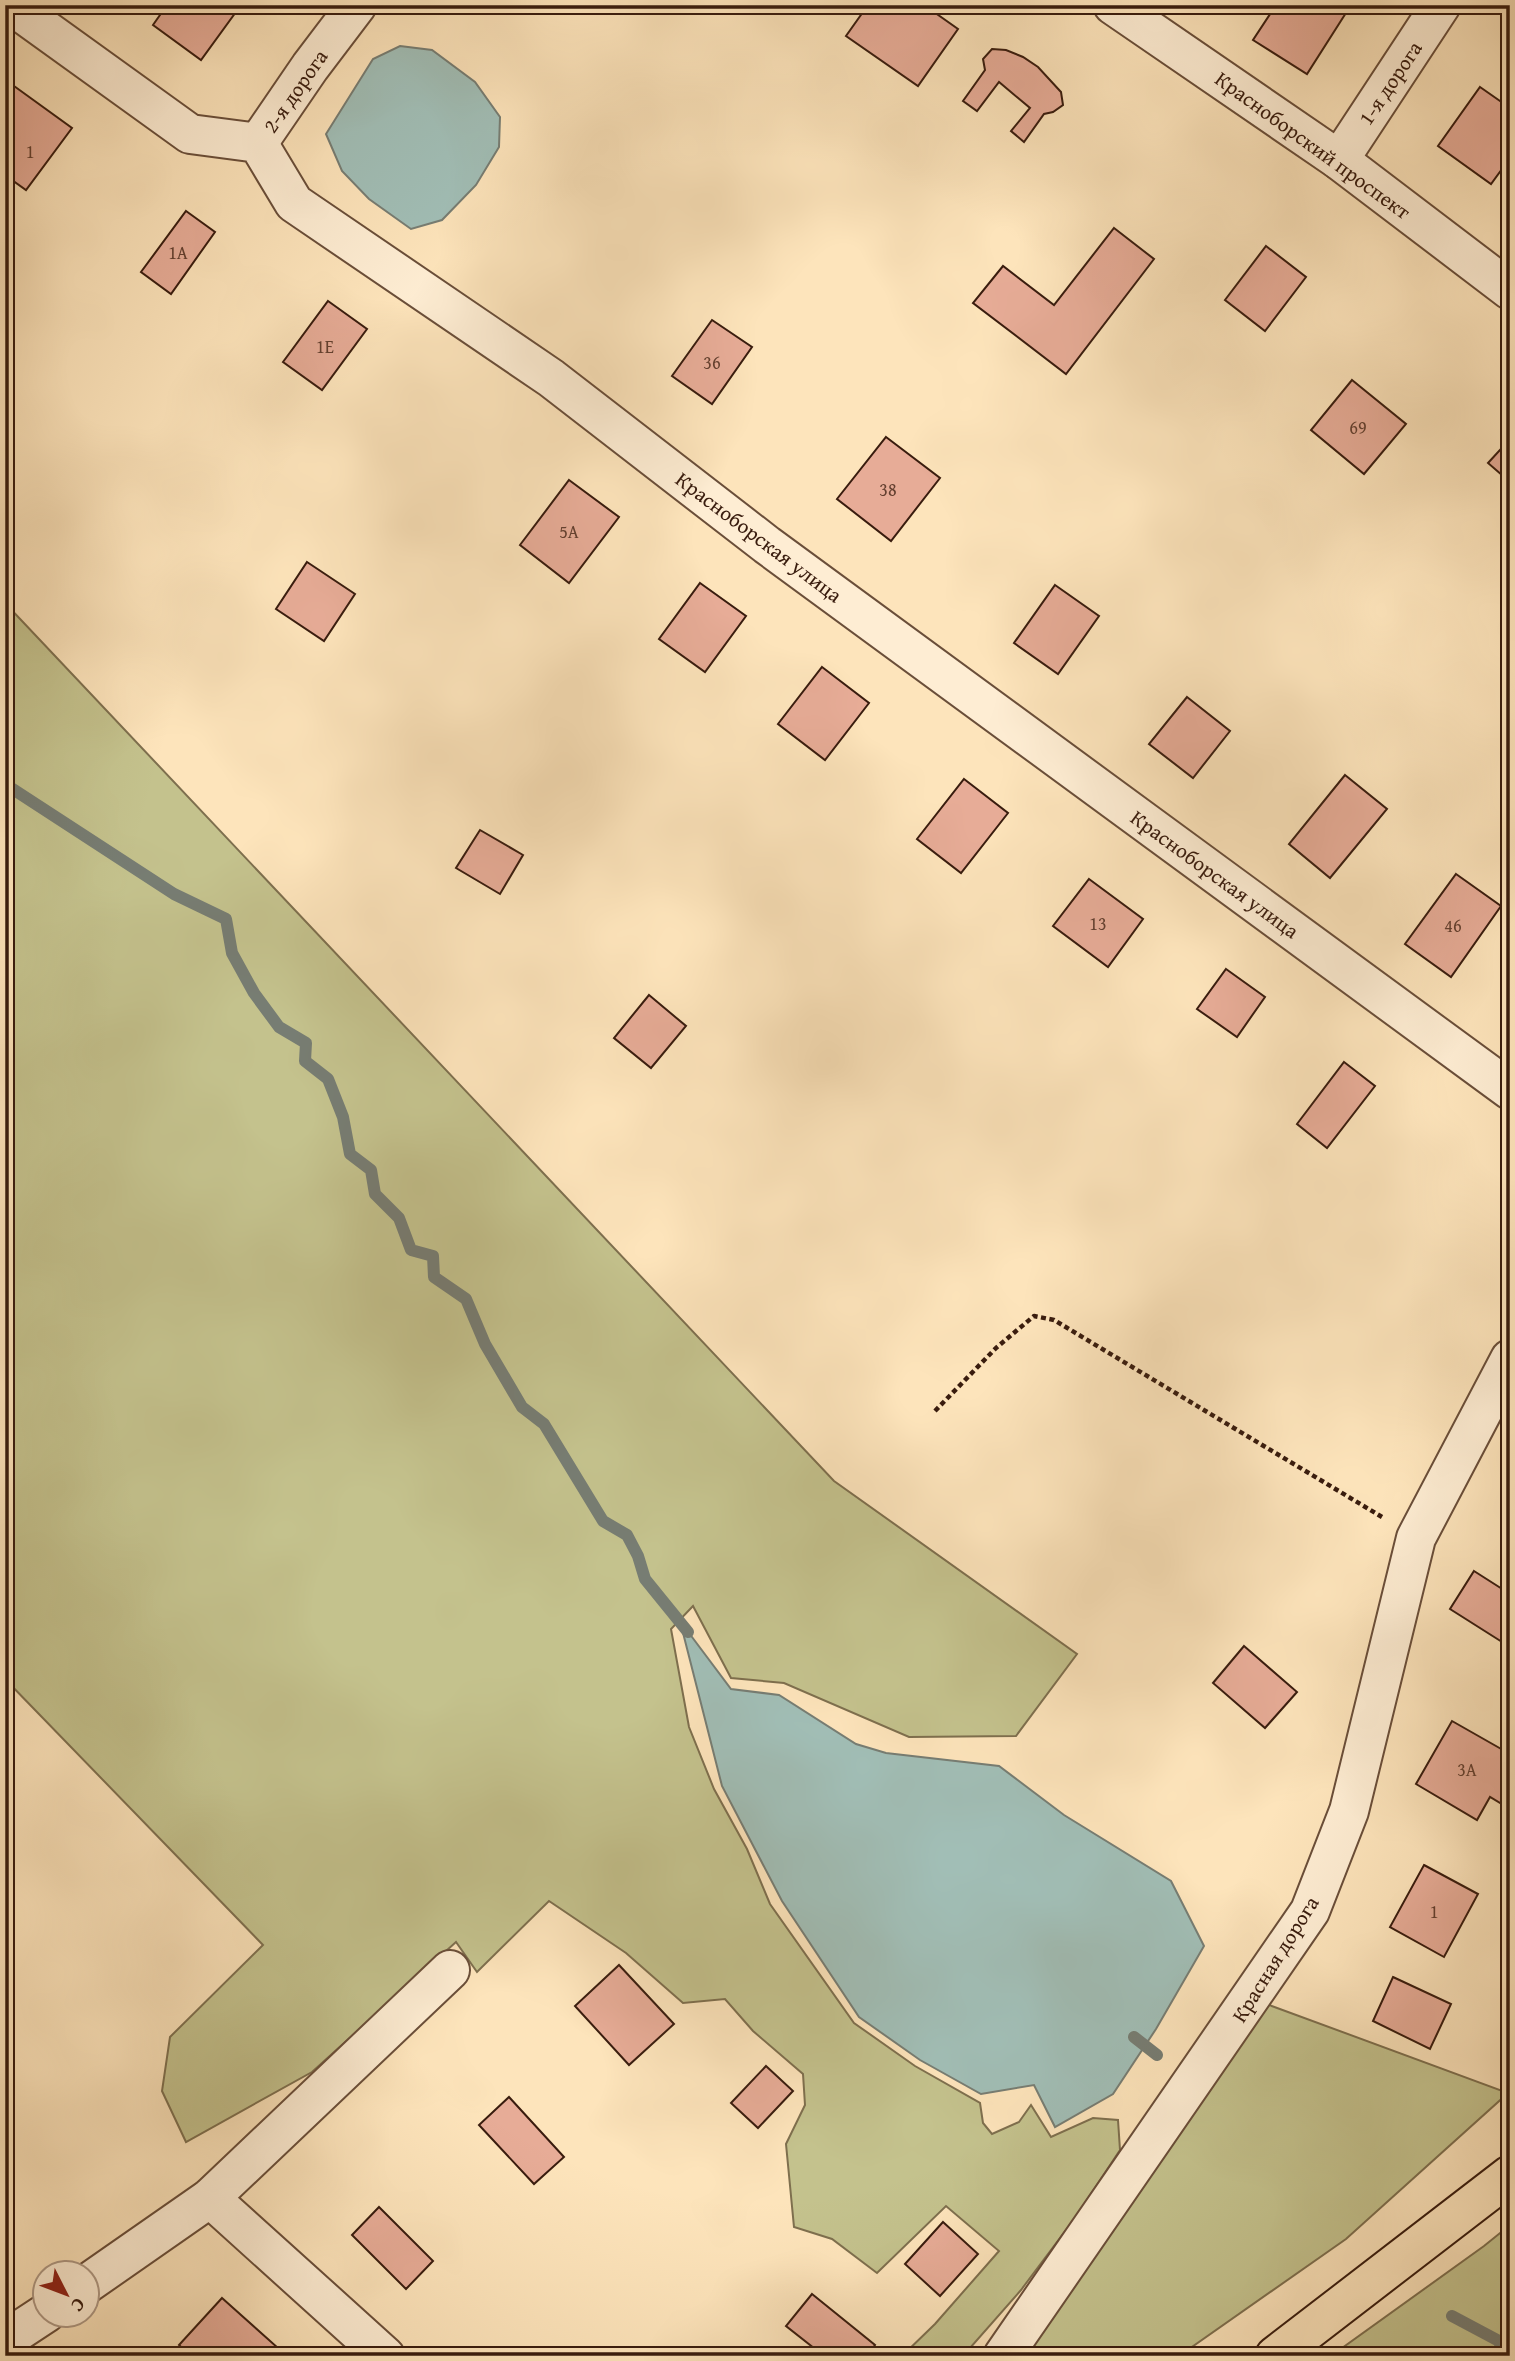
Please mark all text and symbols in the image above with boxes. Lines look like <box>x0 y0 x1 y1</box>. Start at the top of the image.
street label: 1-я дорога <box>1350 35 1430 131</box>
street label: 2-я дорога <box>255 43 335 139</box>
street label: Красноборский проспект <box>1209 63 1417 227</box>
house number: 1 <box>26 138 34 165</box>
house number: 1А <box>168 239 188 266</box>
house number: 1Е <box>316 333 334 360</box>
house number: 36 <box>703 349 721 376</box>
house number: 69 <box>1349 414 1367 441</box>
street label: Красноборская улица <box>669 464 849 610</box>
house number: 38 <box>879 476 897 503</box>
house number: 5А <box>559 518 579 545</box>
street label: Красноборская улица <box>1124 802 1306 946</box>
house number: 13 <box>1089 910 1107 937</box>
house number: 46 <box>1444 912 1462 939</box>
house number: 3А <box>1457 1756 1477 1783</box>
street label: Красная дорога <box>1224 1890 1326 2028</box>
house number: 1 <box>1430 1898 1438 1925</box>
north arrow <box>32 2260 102 2330</box>
text: С <box>64 2292 93 2319</box>

